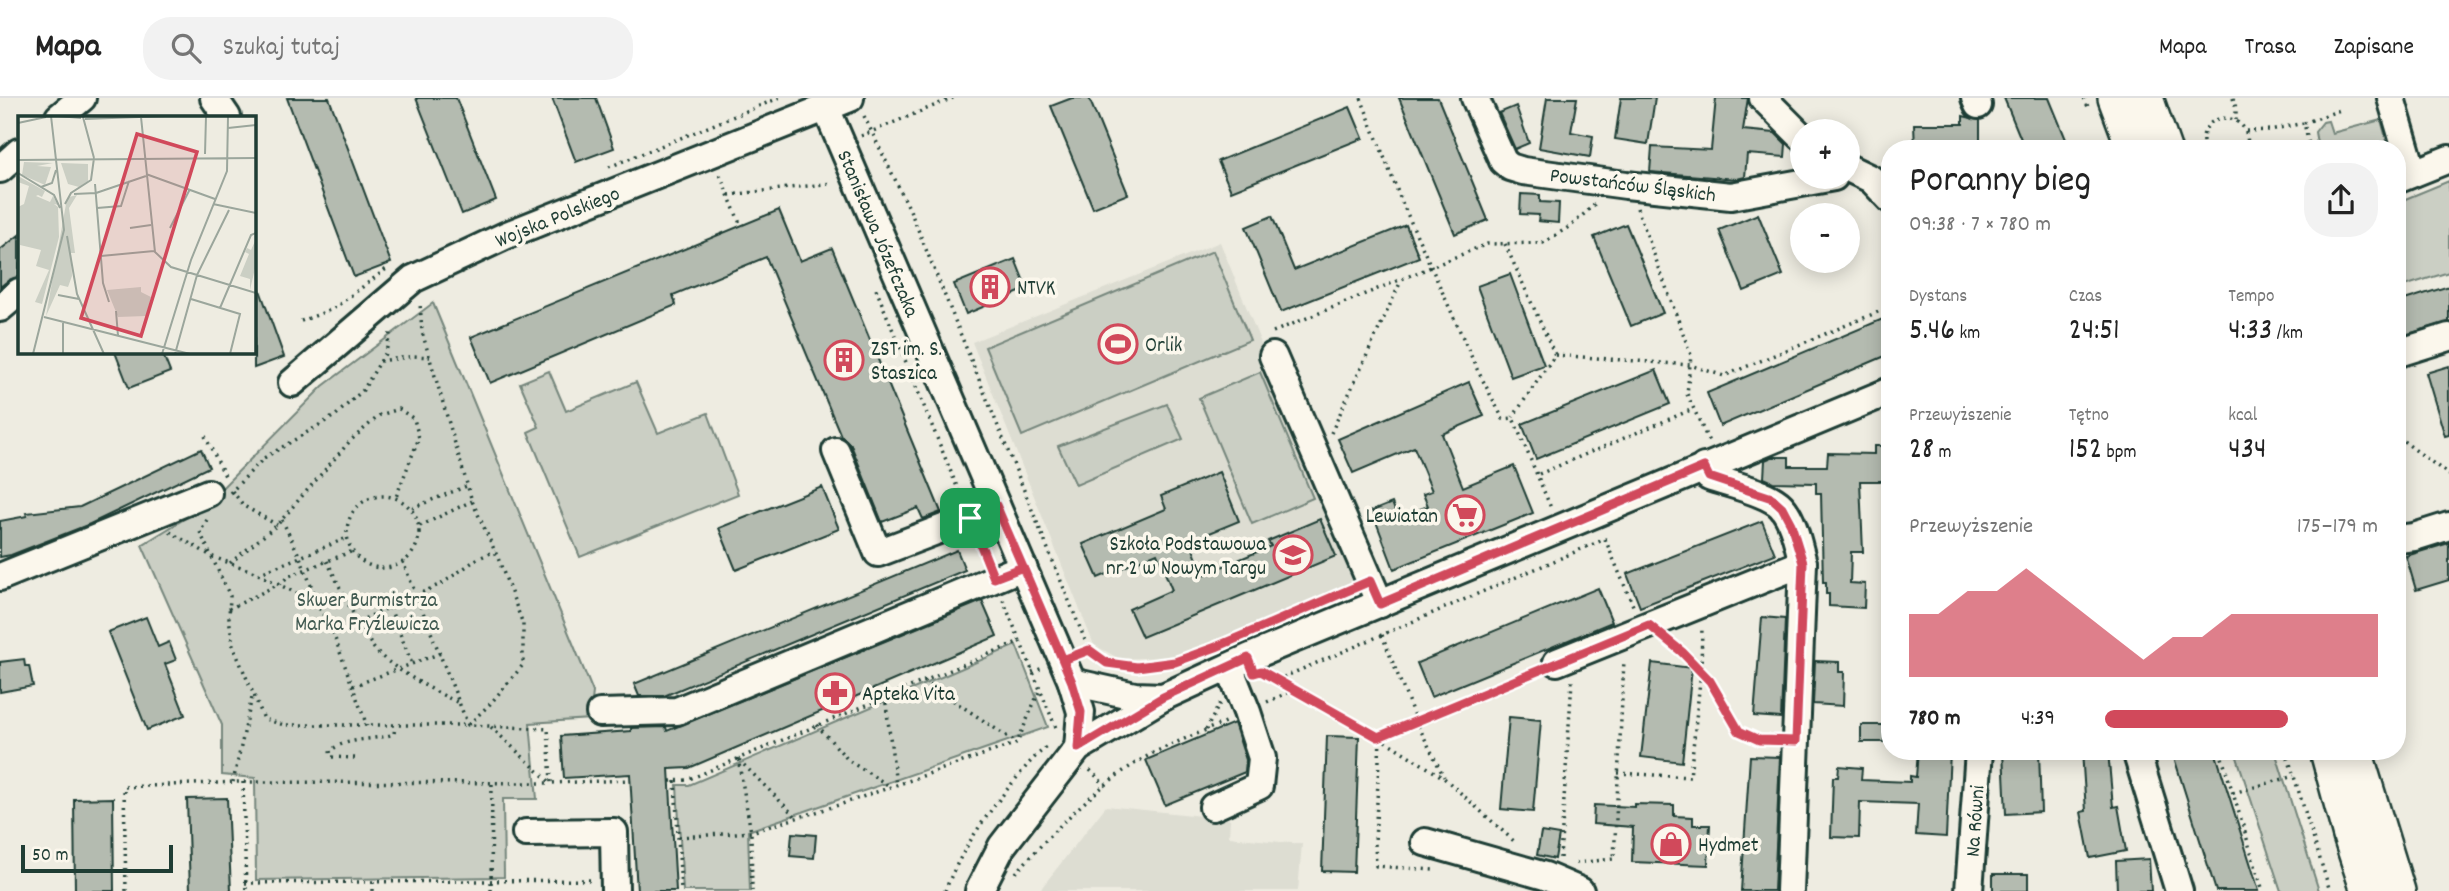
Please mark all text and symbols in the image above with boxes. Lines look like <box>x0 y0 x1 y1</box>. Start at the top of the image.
search box <box>143 17 633 80</box>
text: Mapa <box>35 25 101 72</box>
icon: search <box>167 29 205 67</box>
text: Szukaj tutaj <box>223 30 340 67</box>
text: Mapa <box>2159 31 2207 65</box>
text: Trasa <box>2245 31 2296 65</box>
text: Zapisane <box>2334 31 2414 65</box>
inset map <box>18 116 256 354</box>
map controls <box>1790 119 1860 273</box>
button: + <box>1790 119 1860 189</box>
street label: Stanisława Józefczaka <box>827 146 925 323</box>
text: Poranny bieg <box>1909 155 2091 210</box>
street label: Powstańców Śląskich <box>1548 162 1717 212</box>
button: share <box>2304 163 2378 237</box>
street label: Wojska Polskiego <box>491 180 625 257</box>
button: − <box>1790 203 1860 273</box>
text: 09:38 · 7 × 780 m <box>1909 209 2051 242</box>
building icon: NTVK <box>969 266 1011 308</box>
place label: NTVK <box>1017 275 1056 305</box>
text: Dystans <box>1909 284 1967 311</box>
text: Czas <box>2069 284 2102 311</box>
text: Tempo <box>2228 284 2275 311</box>
text: 5.46 <box>1909 311 1955 354</box>
text: 24:51 <box>2069 311 2120 354</box>
text: 4:33 <box>2228 311 2272 354</box>
text: km <box>1955 321 1980 348</box>
text: /km <box>2272 321 2303 348</box>
sports icon: Orlik <box>1097 323 1139 365</box>
place label: Orlik <box>1145 332 1182 362</box>
place label: ZST im. S. Staszica <box>871 336 942 390</box>
building icon: ZST im. S. Staszica <box>823 339 865 381</box>
text: Przewyższenie <box>1909 403 2012 430</box>
text: Tętno <box>2069 403 2109 430</box>
text: kcal <box>2228 403 2257 430</box>
text: 28 <box>1909 430 1934 473</box>
text: 152 <box>2069 430 2102 473</box>
text: 434 <box>2228 430 2267 473</box>
text: m <box>1934 440 1952 467</box>
text: bpm <box>2102 440 2137 467</box>
pin <box>940 488 1000 548</box>
supermarket icon: Lewiatan <box>1444 494 1486 536</box>
icon: arrive <box>951 499 989 537</box>
place label: Lewiatan <box>1366 503 1438 533</box>
text: Przewyższenie <box>1909 511 2033 544</box>
text: 175–179 m <box>2297 511 2378 544</box>
place label: Szkoła Podstawowa nr 2 w Nowym Targu <box>1106 531 1267 585</box>
school or university icon: Szkoła Podstawowa nr 2 w Nowym Targu <box>1272 534 1314 576</box>
park label: Skwer Burmistrza Marka Fryźlewicza <box>295 587 440 641</box>
pharmacy icon: Apteka Vita <box>814 672 856 714</box>
place label: Apteka Vita <box>862 681 956 711</box>
text: 780 m <box>1909 703 1961 736</box>
text: 4:39 <box>2021 703 2055 736</box>
street label: Na Równi <box>1960 784 1994 858</box>
shop icon: Hydmet <box>1650 823 1692 865</box>
place label: Hydmet <box>1698 832 1759 862</box>
scale bar <box>21 842 173 874</box>
text: 50 m <box>32 843 69 870</box>

